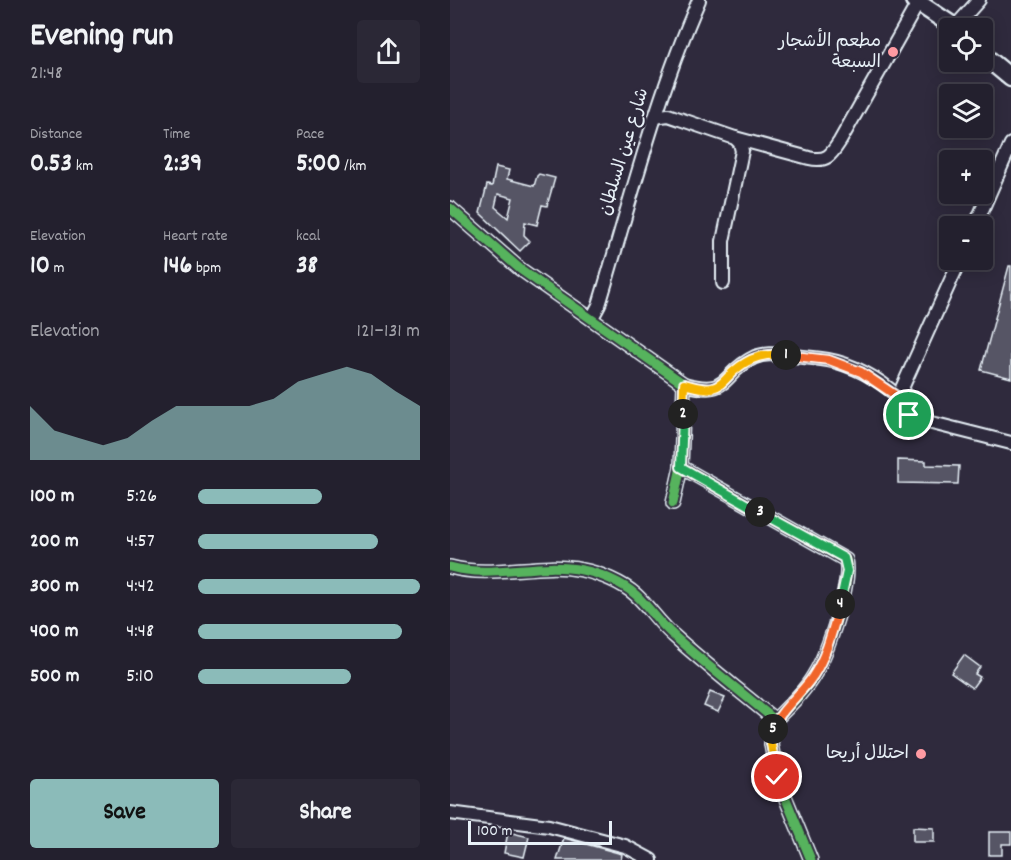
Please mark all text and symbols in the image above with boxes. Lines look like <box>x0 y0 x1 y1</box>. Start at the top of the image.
text: Evening run <box>30 14 174 61</box>
map controls <box>939 18 993 270</box>
button: locate <box>939 18 993 72</box>
button: share <box>357 20 420 83</box>
place label: مطعم الأشجار السبعة <box>777 28 881 76</box>
marker: مطعم الأشجار السبعة <box>886 45 900 59</box>
text: 21:48 <box>30 60 63 88</box>
button: layers <box>939 84 993 138</box>
street label: شارع عين السلطان <box>594 85 656 219</box>
text: Distance <box>30 123 82 146</box>
text: Time <box>163 123 190 146</box>
text: Pace <box>296 123 324 146</box>
text: 0.53 <box>30 146 72 183</box>
text: 2:39 <box>163 146 202 183</box>
text: 5:00 <box>296 146 341 183</box>
button: + <box>939 150 993 204</box>
text: km <box>72 155 93 178</box>
text: /km <box>341 155 366 178</box>
button: − <box>939 216 993 270</box>
text: Elevation <box>30 225 86 248</box>
text: Heart rate <box>163 225 228 248</box>
text: kcal <box>296 225 320 248</box>
text: 10 <box>30 248 50 285</box>
text: 146 <box>163 248 192 285</box>
text: 38 <box>296 248 318 285</box>
text: m <box>50 257 65 280</box>
text: bpm <box>192 257 221 280</box>
text: Elevation <box>30 318 100 346</box>
text: 121–131 m <box>357 318 420 346</box>
pin: 1 <box>771 340 801 370</box>
text: 1 <box>784 343 788 366</box>
pin <box>883 389 934 440</box>
icon: arrive <box>892 398 925 431</box>
pin: 2 <box>668 399 698 429</box>
text: 2 <box>680 402 687 425</box>
text: 100 m <box>30 483 75 511</box>
text: 5:26 <box>126 483 157 511</box>
pin: 3 <box>745 497 775 527</box>
text: 3 <box>756 500 764 523</box>
text: 200 m <box>30 528 79 556</box>
text: 4:57 <box>126 528 155 556</box>
text: 300 m <box>30 573 79 601</box>
text: 4:42 <box>126 573 155 601</box>
pin: 4 <box>825 589 855 619</box>
text: 4 <box>837 592 843 615</box>
text: 400 m <box>30 618 78 646</box>
text: 4:48 <box>126 618 154 646</box>
text: 500 m <box>30 663 79 691</box>
text: 5:10 <box>126 663 154 691</box>
pin: 5 <box>758 714 788 744</box>
text: 5 <box>769 717 777 740</box>
place label: احتلال أريحا <box>826 742 909 767</box>
marker: احتلال أريحا <box>914 747 928 761</box>
pin <box>751 751 802 802</box>
icon: check <box>760 760 793 793</box>
button: Save <box>30 779 219 848</box>
button: Share <box>231 779 420 848</box>
scale bar <box>468 818 612 846</box>
text: 100 m <box>477 820 513 843</box>

